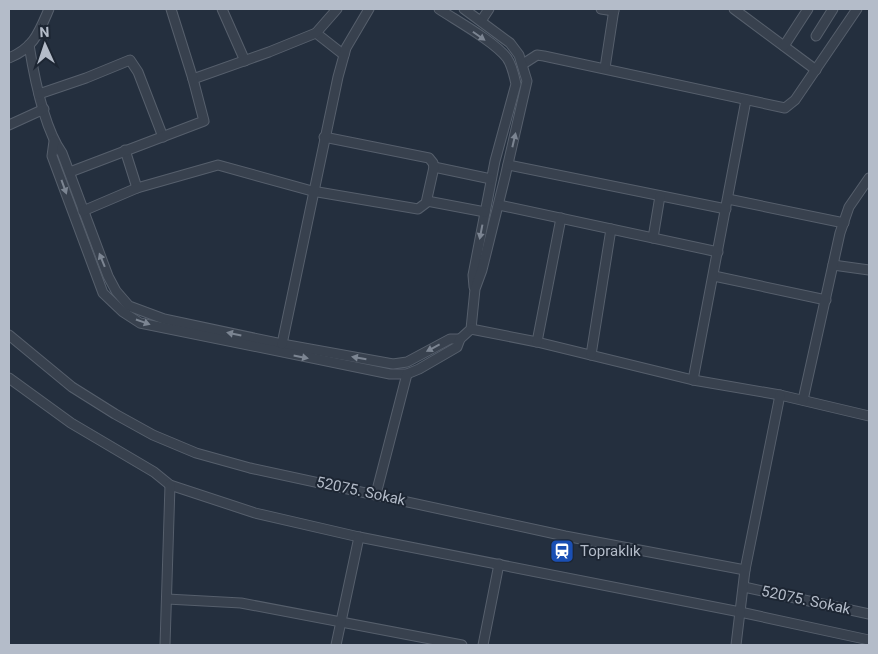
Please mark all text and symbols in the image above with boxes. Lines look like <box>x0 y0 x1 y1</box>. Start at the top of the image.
north arrow <box>20 20 70 70</box>
text: N <box>39 24 50 40</box>
one-way arrow <box>473 31 486 41</box>
one-way arrow <box>510 133 518 148</box>
one-way arrow <box>61 180 68 195</box>
one-way arrow <box>476 225 484 241</box>
one-way arrow <box>97 253 105 268</box>
one-way arrow <box>135 319 150 327</box>
one-way arrow <box>226 330 241 338</box>
one-way arrow <box>426 344 440 353</box>
one-way arrow <box>294 353 309 361</box>
one-way arrow <box>351 354 367 362</box>
street label: 52075. Sokak <box>315 473 408 509</box>
station icon: Topraklık <box>549 538 575 564</box>
place label: Topraklık <box>580 542 641 560</box>
street label: 52075. Sokak <box>760 582 853 618</box>

